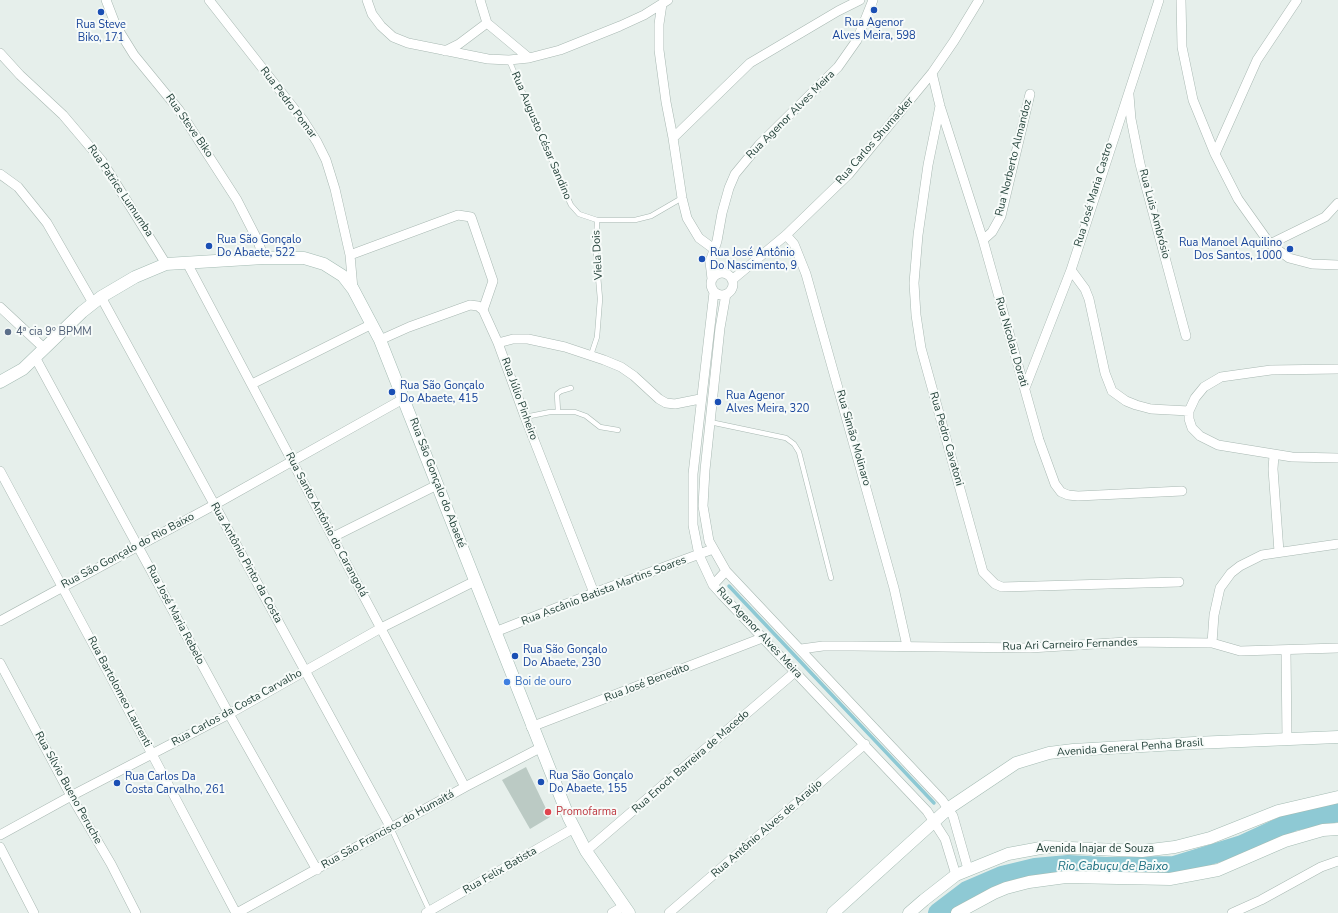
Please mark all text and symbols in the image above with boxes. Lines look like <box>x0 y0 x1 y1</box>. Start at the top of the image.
marker: Rua Agenor Alves Meira, 598 <box>869 5 879 15</box>
marker: Rua Steve Biko, 171 <box>96 7 106 17</box>
place label: Rua Agenor Alves Meira, 598 <box>832 16 916 42</box>
place label: Rua Steve Biko, 171 <box>76 18 126 44</box>
street label: Rua Pedro Pomar <box>257 65 319 141</box>
street label: Rua Agenor Alves Meira <box>744 68 838 162</box>
street label: Rua Augusto César Sandino <box>508 70 574 202</box>
street label: Rua Steve Biko <box>162 92 216 160</box>
street label: Rua Carlos Shumacker <box>834 95 916 187</box>
street label: Rua Norberto Almandoz <box>993 98 1035 218</box>
street label: Rua José Maria Castro <box>1072 141 1116 249</box>
street label: Rua Patrice Lumumba <box>84 143 156 239</box>
street label: Rua Luis Ambrósio <box>1136 168 1172 260</box>
street label: Viela Dois <box>590 230 606 280</box>
place label: Rua São Gonçalo Do Abaete, 522 <box>217 233 301 259</box>
place label: Rua Manoel Aquilino Dos Santos, 1000 <box>1179 236 1282 262</box>
marker: Rua São Gonçalo Do Abaete, 522 <box>204 241 214 251</box>
marker: Rua Manoel Aquilino Dos Santos, 1000 <box>1285 244 1295 254</box>
place label: Rua José Antônio Do Nascimento, 9 <box>710 246 797 272</box>
marker: Rua José Antônio Do Nascimento, 9 <box>697 254 707 264</box>
street label: Rua Nicolau Dorati <box>992 296 1030 388</box>
place label: 4ª cia 9º BPMM <box>16 325 92 339</box>
marker: 4ª cia 9º BPMM <box>3 327 13 337</box>
street label: Rua Júlio Pinheiro <box>498 356 540 442</box>
place label: Rua São Gonçalo Do Abaete, 415 <box>400 379 484 405</box>
marker: Rua São Gonçalo Do Abaete, 415 <box>387 387 397 397</box>
place label: Rua Agenor Alves Meira, 320 <box>726 389 809 415</box>
street label: Rua Simão Molinaro <box>833 389 873 487</box>
street label: Rua Pedro Cavatoni <box>926 391 966 487</box>
marker: Rua Agenor Alves Meira, 320 <box>713 397 723 407</box>
street label: Rua São Gonçalo do Abaeté <box>406 416 468 550</box>
street label: Rua Santo Antônio do Carangolá <box>282 451 370 599</box>
street label: Rua Antônio Pinto da Costa <box>207 500 285 626</box>
street label: Rua São Gonçalo do Rio Baixo <box>59 510 197 592</box>
street label: Rua Ascânio Batista Martins Soares <box>520 553 688 629</box>
street label: Rua José Maria Rebelo <box>143 563 207 667</box>
street label: Rua Agenor Alves Meira <box>713 585 805 681</box>
street label: Rua Bartolomeo Laurenti <box>84 634 154 750</box>
street label: Rua Ari Carneiro Fernandes <box>1002 636 1138 654</box>
place label: Rua São Gonçalo Do Abaete, 230 <box>523 643 607 669</box>
marker: Rua São Gonçalo Do Abaete, 230 <box>510 651 520 661</box>
street label: Rua José Benedito <box>603 661 691 705</box>
street label: Rua Carlos da Costa Carvalho <box>170 667 304 749</box>
place label: Boi de ouro <box>515 675 571 689</box>
marker: Boi de ouro <box>502 677 512 687</box>
street label: Rua Enoch Barreira de Macedo <box>630 708 752 816</box>
street label: Rua Sílvio Bueno Peruche <box>32 729 104 847</box>
street label: Avenida General Penha Brasil <box>1056 736 1204 760</box>
place label: Rua São Gonçalo Do Abaete, 155 <box>549 769 633 795</box>
place label: Rua Carlos Da Costa Carvalho, 261 <box>125 770 225 796</box>
marker: Rua São Gonçalo Do Abaete, 155 <box>536 777 546 787</box>
street label: Rua Antônio Alves de Araújo <box>709 777 825 881</box>
marker: Rua Carlos Da Costa Carvalho, 261 <box>112 778 122 788</box>
street label: Rua São Francisco do Humaitá <box>319 788 457 872</box>
place label: Promofarma <box>556 805 617 819</box>
marker: Promofarma <box>543 807 553 817</box>
street label: Avenida Inajar de Souza <box>1036 842 1154 856</box>
street label: Rua Felix Batista <box>461 845 539 897</box>
water label: Rio Cabuçu de Baixo <box>1058 860 1168 874</box>

